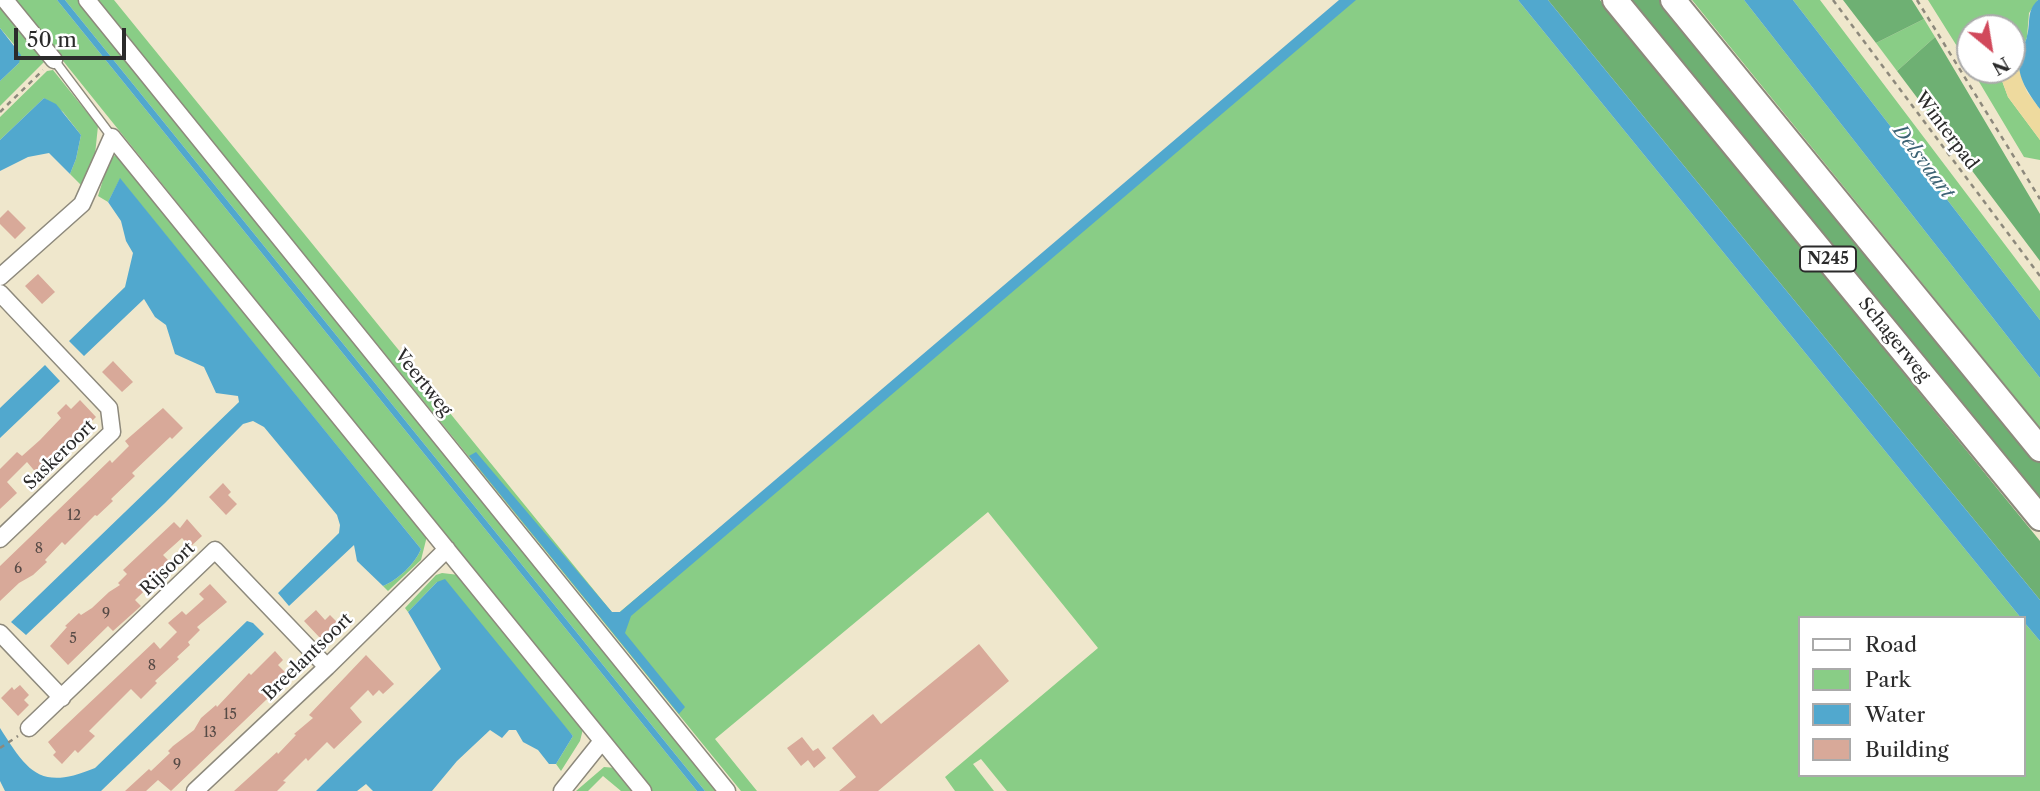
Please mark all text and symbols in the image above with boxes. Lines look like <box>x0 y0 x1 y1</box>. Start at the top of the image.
scale bar <box>18 14 130 58</box>
north arrow <box>1956 14 2026 84</box>
text: 50 m <box>27 27 77 52</box>
text: N <box>1988 52 2014 80</box>
street label: Winterpad <box>1910 88 1982 174</box>
water label: Delsvaart <box>1888 120 1958 204</box>
road number: N245 <box>1800 246 1856 272</box>
street label: Schagerweg <box>1853 294 1935 386</box>
street label: Veertweg <box>390 345 456 421</box>
street label: Saskeroort <box>20 416 100 494</box>
house number: 12 <box>67 508 81 524</box>
street label: Rijsoort <box>136 538 200 600</box>
house number: 8 <box>35 541 43 557</box>
house number: 6 <box>14 561 22 577</box>
house number: 9 <box>102 606 110 622</box>
street label: Breelantsoort <box>259 609 357 705</box>
legend <box>1798 616 2026 777</box>
house number: 5 <box>69 631 77 647</box>
text: Road <box>1865 632 1917 657</box>
house number: 8 <box>148 658 156 674</box>
text: Park <box>1865 667 1911 692</box>
text: Water <box>1865 702 1925 727</box>
house number: 15 <box>223 707 237 723</box>
house number: 13 <box>203 725 217 741</box>
text: Building <box>1865 737 1949 762</box>
house number: 9 <box>173 757 181 773</box>

